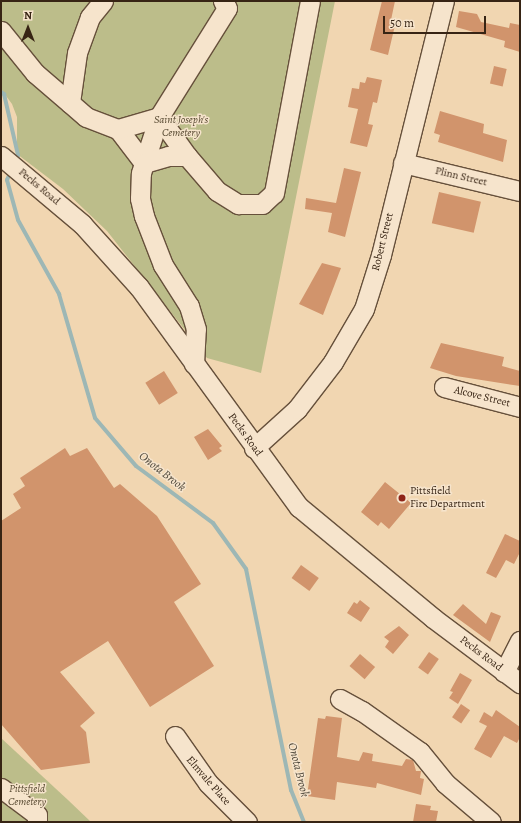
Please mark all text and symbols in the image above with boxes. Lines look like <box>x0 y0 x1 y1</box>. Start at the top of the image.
north arrow <box>8 8 48 48</box>
text: N <box>24 8 32 23</box>
scale bar <box>385 8 488 34</box>
text: 50 m <box>390 15 414 31</box>
park label: Saint Joseph's Cemetery <box>154 114 208 140</box>
street label: Plinn Street <box>434 165 488 189</box>
street label: Pecks Road <box>16 166 62 208</box>
street label: Robert Street <box>369 212 397 272</box>
street label: Alcove Street <box>452 384 512 410</box>
street label: Pecks Road <box>225 411 265 459</box>
water label: Onota Brook <box>136 449 188 495</box>
place label: Pittsfield Fire Department <box>410 485 485 511</box>
marker: Pittsfield Fire Department <box>397 493 407 503</box>
street label: Pecks Road <box>457 634 505 674</box>
water label: Onota Brook <box>284 741 312 799</box>
street label: Elmvale Place <box>183 754 233 808</box>
park label: Pittsfield Cemetery <box>8 783 46 809</box>

